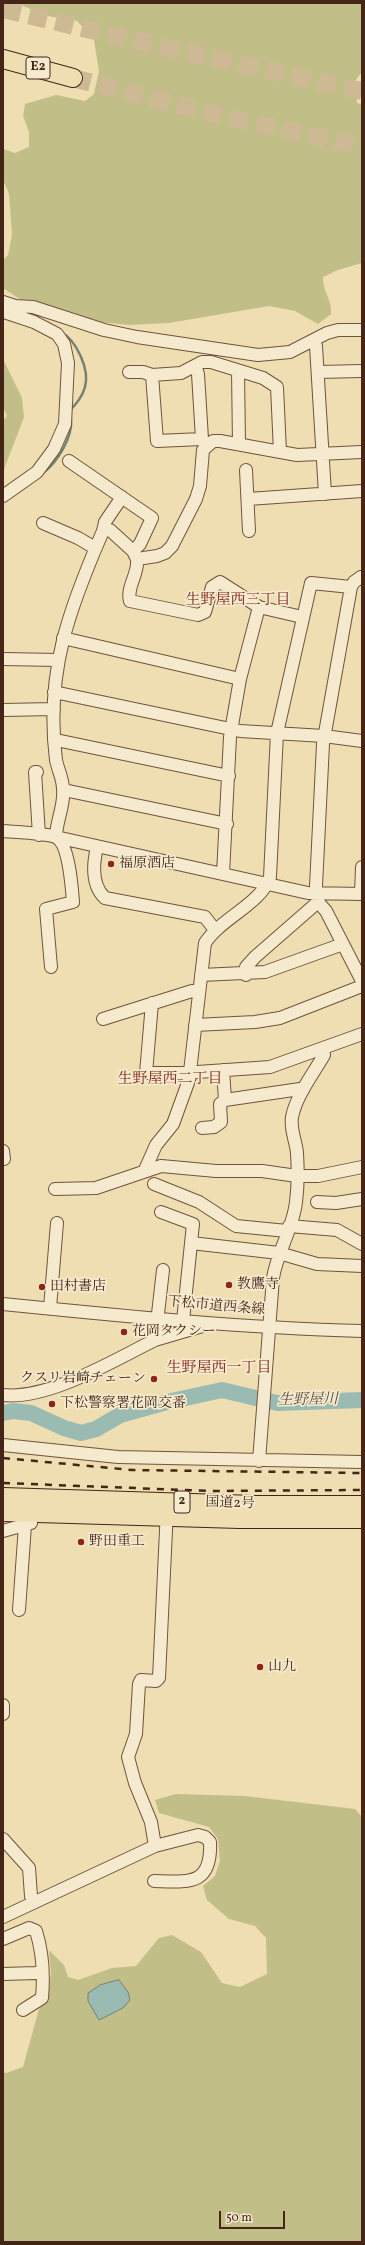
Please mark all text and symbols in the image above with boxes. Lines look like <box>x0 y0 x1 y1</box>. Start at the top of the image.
road number: E2 <box>26 57 50 79</box>
district label: 生野屋西三丁目 <box>186 592 290 610</box>
place label: 福原酒店 <box>119 856 175 872</box>
marker: 福原酒店 <box>106 859 116 869</box>
district label: 生野屋西二丁目 <box>118 1071 222 1089</box>
place label: 教鷹寺 <box>237 1277 279 1293</box>
place label: 田村書店 <box>50 1279 106 1295</box>
marker: 教鷹寺 <box>224 1280 234 1290</box>
marker: 田村書店 <box>37 1282 47 1292</box>
street label: 下松市道西条線 <box>166 1294 266 1320</box>
place label: 花岡タクシー <box>132 1324 216 1340</box>
marker: 花岡タクシー <box>119 1327 129 1337</box>
district label: 生野屋西一丁目 <box>167 1360 271 1378</box>
place label: クスリ岩崎チェーン <box>20 1371 146 1387</box>
marker: クスリ岩崎チェーン <box>149 1374 159 1384</box>
water label: 生野屋川 <box>278 1391 338 1411</box>
place label: 下松警察署花岡交番 <box>60 1396 186 1412</box>
marker: 下松警察署花岡交番 <box>47 1399 57 1409</box>
road number: 2 <box>174 1491 190 1513</box>
street label: 国道2号 <box>205 1495 255 1513</box>
place label: 野田重工 <box>89 1534 145 1550</box>
marker: 野田重工 <box>76 1537 86 1547</box>
place label: 山九 <box>268 1659 296 1675</box>
marker: 山九 <box>255 1662 265 1672</box>
scale bar <box>221 2203 287 2229</box>
text: 50 m <box>226 2210 252 2226</box>

